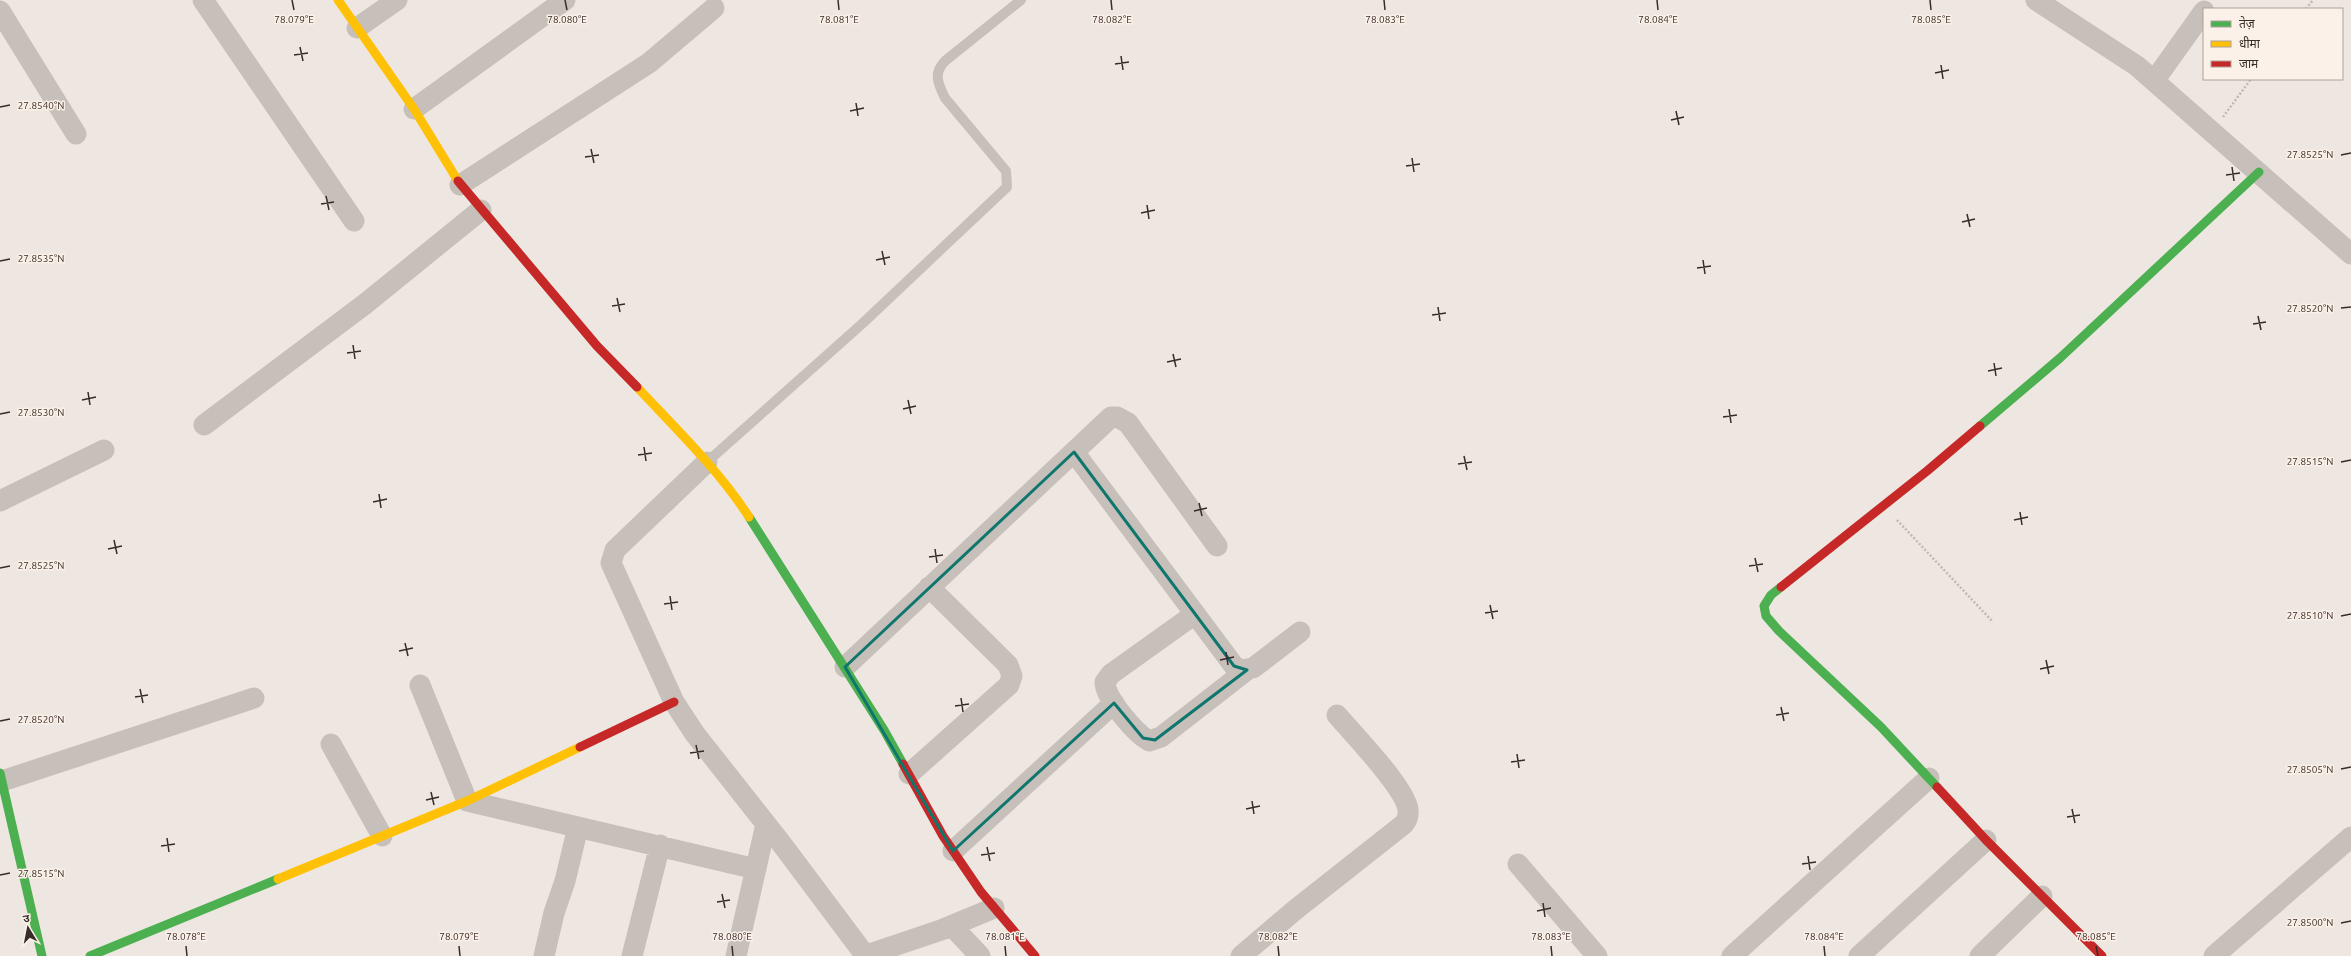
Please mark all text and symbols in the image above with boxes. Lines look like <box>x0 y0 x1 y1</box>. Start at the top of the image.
legend <box>2203 8 2343 80</box>
text: 78.079°E <box>274 14 314 25</box>
text: 78.080°E <box>547 14 587 25</box>
text: 78.081°E <box>819 14 859 25</box>
text: 78.082°E <box>1092 14 1132 25</box>
text: 78.083°E <box>1365 14 1405 25</box>
text: 78.084°E <box>1638 14 1678 25</box>
text: 78.085°E <box>1911 14 1951 25</box>
text: तेज़ <box>2239 16 2256 30</box>
text: धीमा <box>2239 36 2261 50</box>
text: जाम <box>2239 57 2259 70</box>
text: 27.8540°N <box>18 100 64 111</box>
text: 27.8525°N <box>2287 149 2333 160</box>
text: 27.8535°N <box>18 253 64 264</box>
text: 27.8520°N <box>2287 303 2333 314</box>
text: 27.8530°N <box>18 407 64 418</box>
text: 27.8515°N <box>2287 456 2333 467</box>
text: 27.8525°N <box>18 560 64 571</box>
text: 27.8510°N <box>2287 610 2333 621</box>
text: 27.8520°N <box>18 714 64 725</box>
text: 27.8505°N <box>2287 764 2333 775</box>
text: 27.8515°N <box>18 868 64 879</box>
north arrow <box>8 908 48 948</box>
text: उ <box>22 912 31 925</box>
text: 27.8500°N <box>2287 917 2333 928</box>
text: 78.078°E <box>166 931 206 942</box>
text: 78.079°E <box>439 931 479 942</box>
text: 78.080°E <box>712 931 752 942</box>
text: 78.081°E <box>985 931 1025 942</box>
text: 78.082°E <box>1258 931 1298 942</box>
text: 78.083°E <box>1531 931 1571 942</box>
text: 78.084°E <box>1804 931 1844 942</box>
text: 78.085°E <box>2076 931 2116 942</box>

